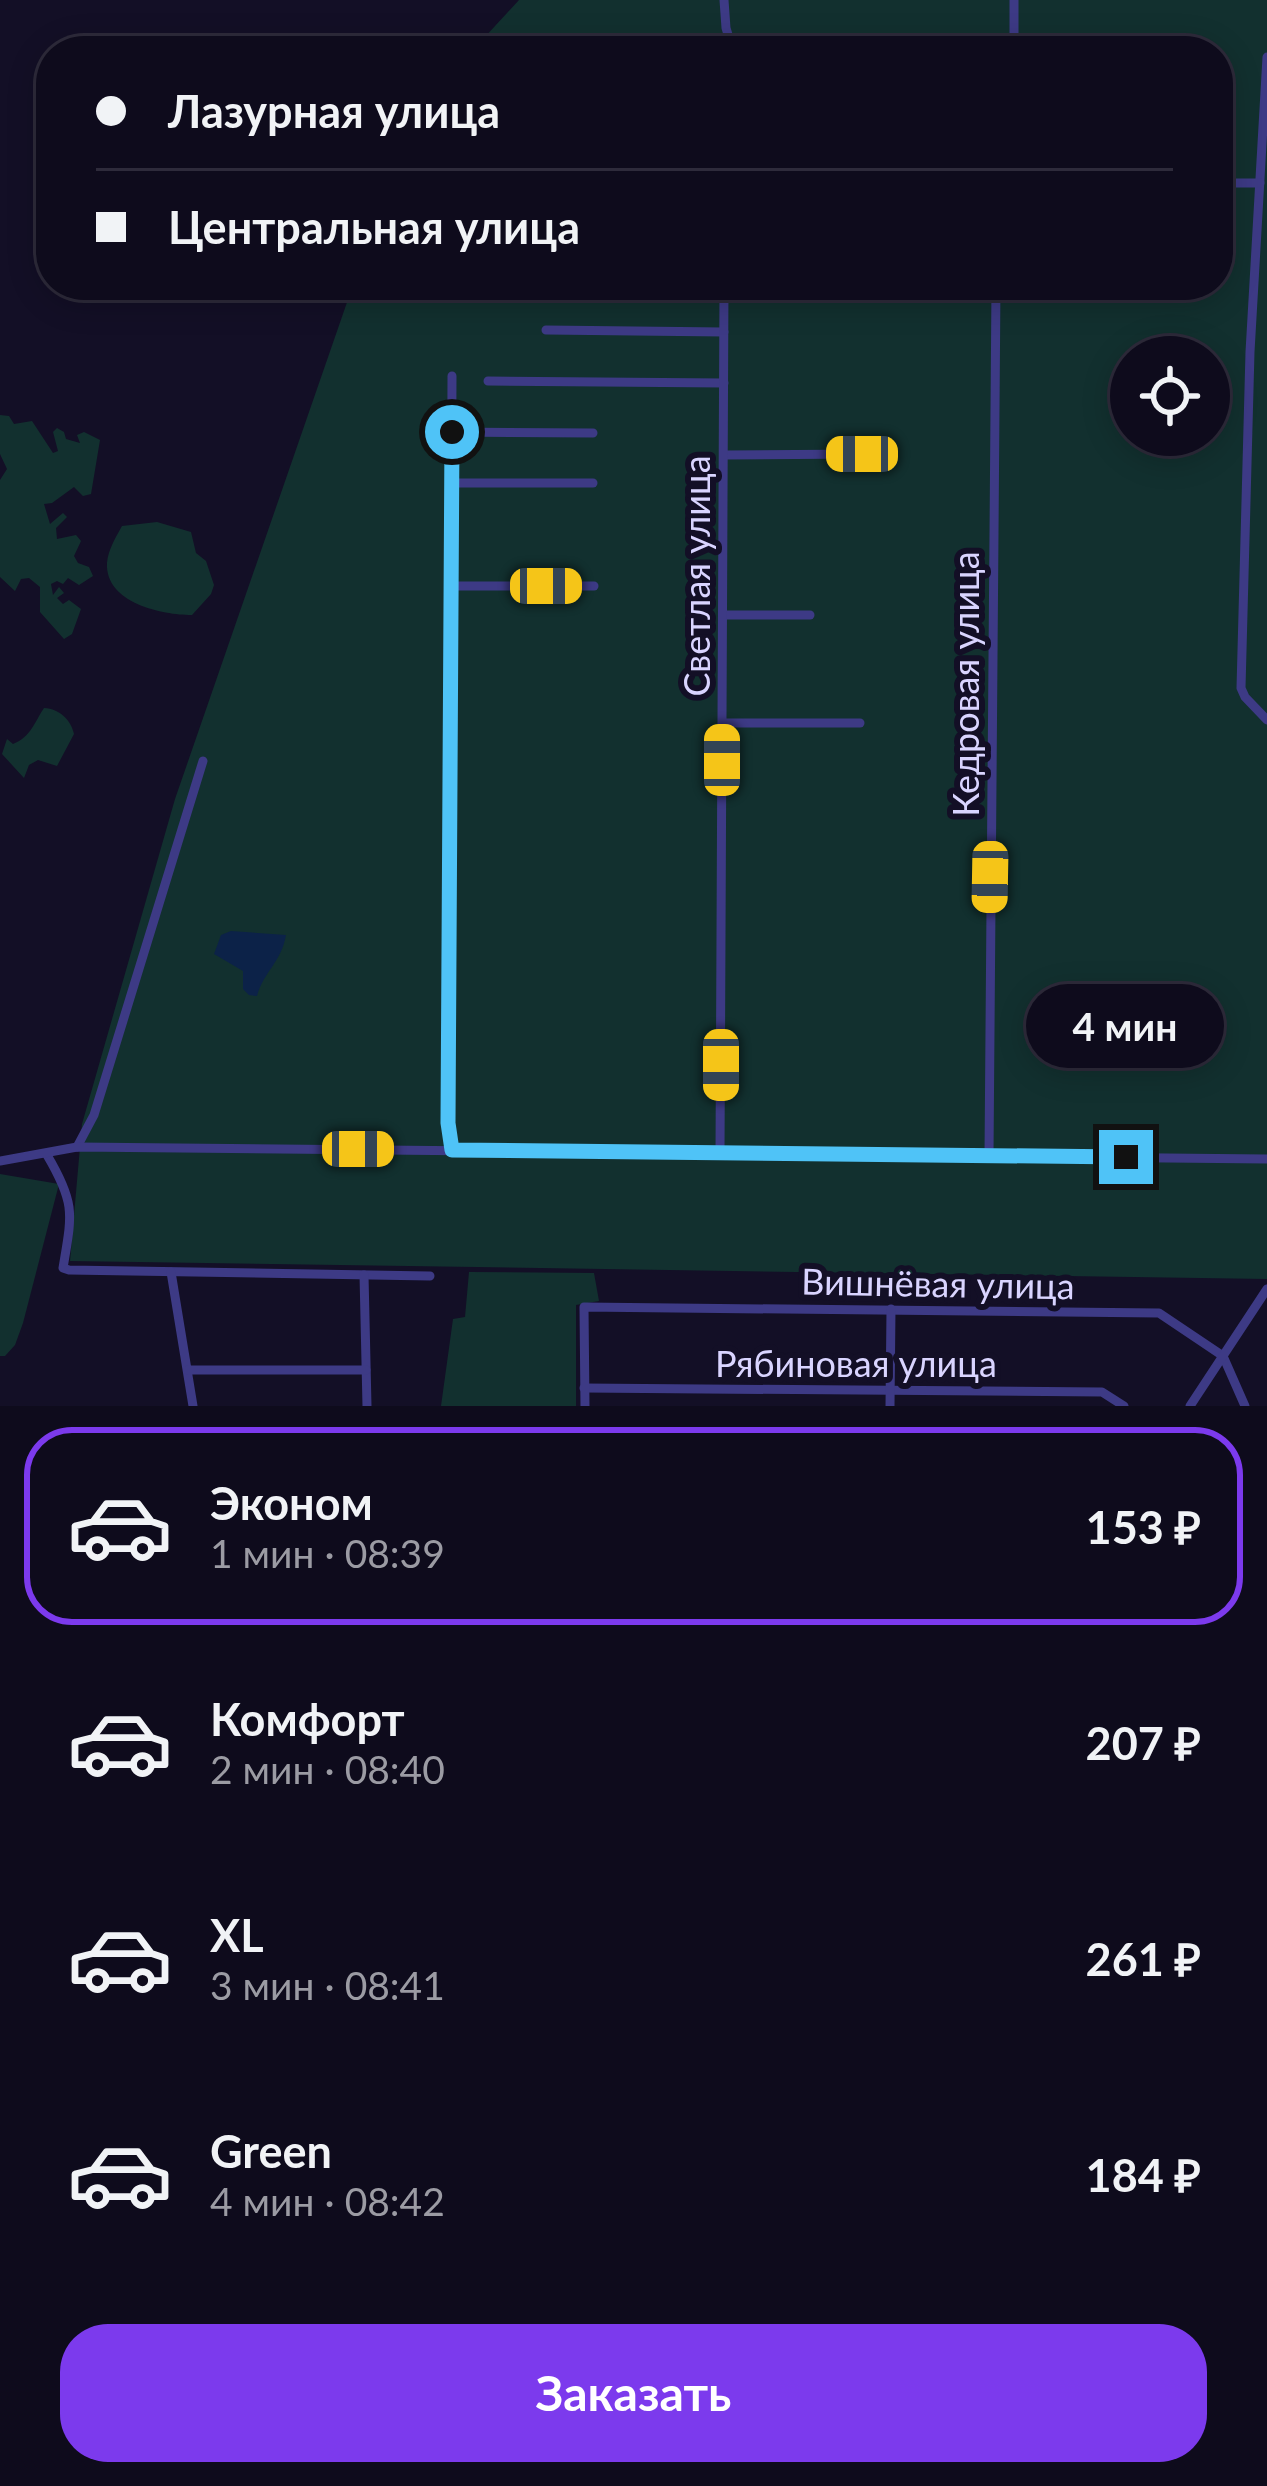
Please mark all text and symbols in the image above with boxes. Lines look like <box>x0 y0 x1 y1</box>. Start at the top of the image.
text: Лазурная улица <box>168 84 500 138</box>
text: Центральная улица <box>168 200 580 254</box>
map controls <box>1110 336 1230 456</box>
button: locate <box>1110 336 1230 456</box>
route start <box>425 405 479 459</box>
car <box>826 436 898 472</box>
street label: Светлая улица <box>674 455 718 697</box>
street label: Кедровая улица <box>943 551 987 817</box>
car <box>510 568 582 604</box>
car <box>704 724 740 796</box>
car <box>971 841 1009 913</box>
callout: 4 мин <box>1027 983 1225 1067</box>
text: 4 мин <box>1073 1003 1178 1049</box>
car <box>703 1029 739 1101</box>
route end <box>1099 1130 1153 1184</box>
car <box>322 1131 394 1167</box>
street label: Вишнёвая улица <box>801 1259 1075 1307</box>
street label: Рябиновая улица <box>715 1341 997 1385</box>
icon: car <box>66 1472 174 1580</box>
text: Эконом <box>210 1476 373 1530</box>
text: 153 ₽ <box>1086 1500 1201 1554</box>
text: 1 мин · 08:39 <box>210 1530 445 1576</box>
icon: car <box>66 1688 174 1796</box>
text: Комфорт <box>210 1692 405 1746</box>
text: 207 ₽ <box>1086 1716 1201 1770</box>
text: 2 мин · 08:40 <box>210 1746 445 1792</box>
icon: car <box>66 1904 174 2012</box>
text: XL <box>210 1908 264 1962</box>
text: 261 ₽ <box>1086 1932 1201 1986</box>
text: 3 мин · 08:41 <box>210 1962 445 2008</box>
icon: car <box>66 2120 174 2228</box>
text: Green <box>210 2124 332 2178</box>
text: 184 ₽ <box>1086 2148 1201 2202</box>
text: 4 мин · 08:42 <box>210 2178 445 2224</box>
button: Заказать <box>60 2324 1207 2462</box>

